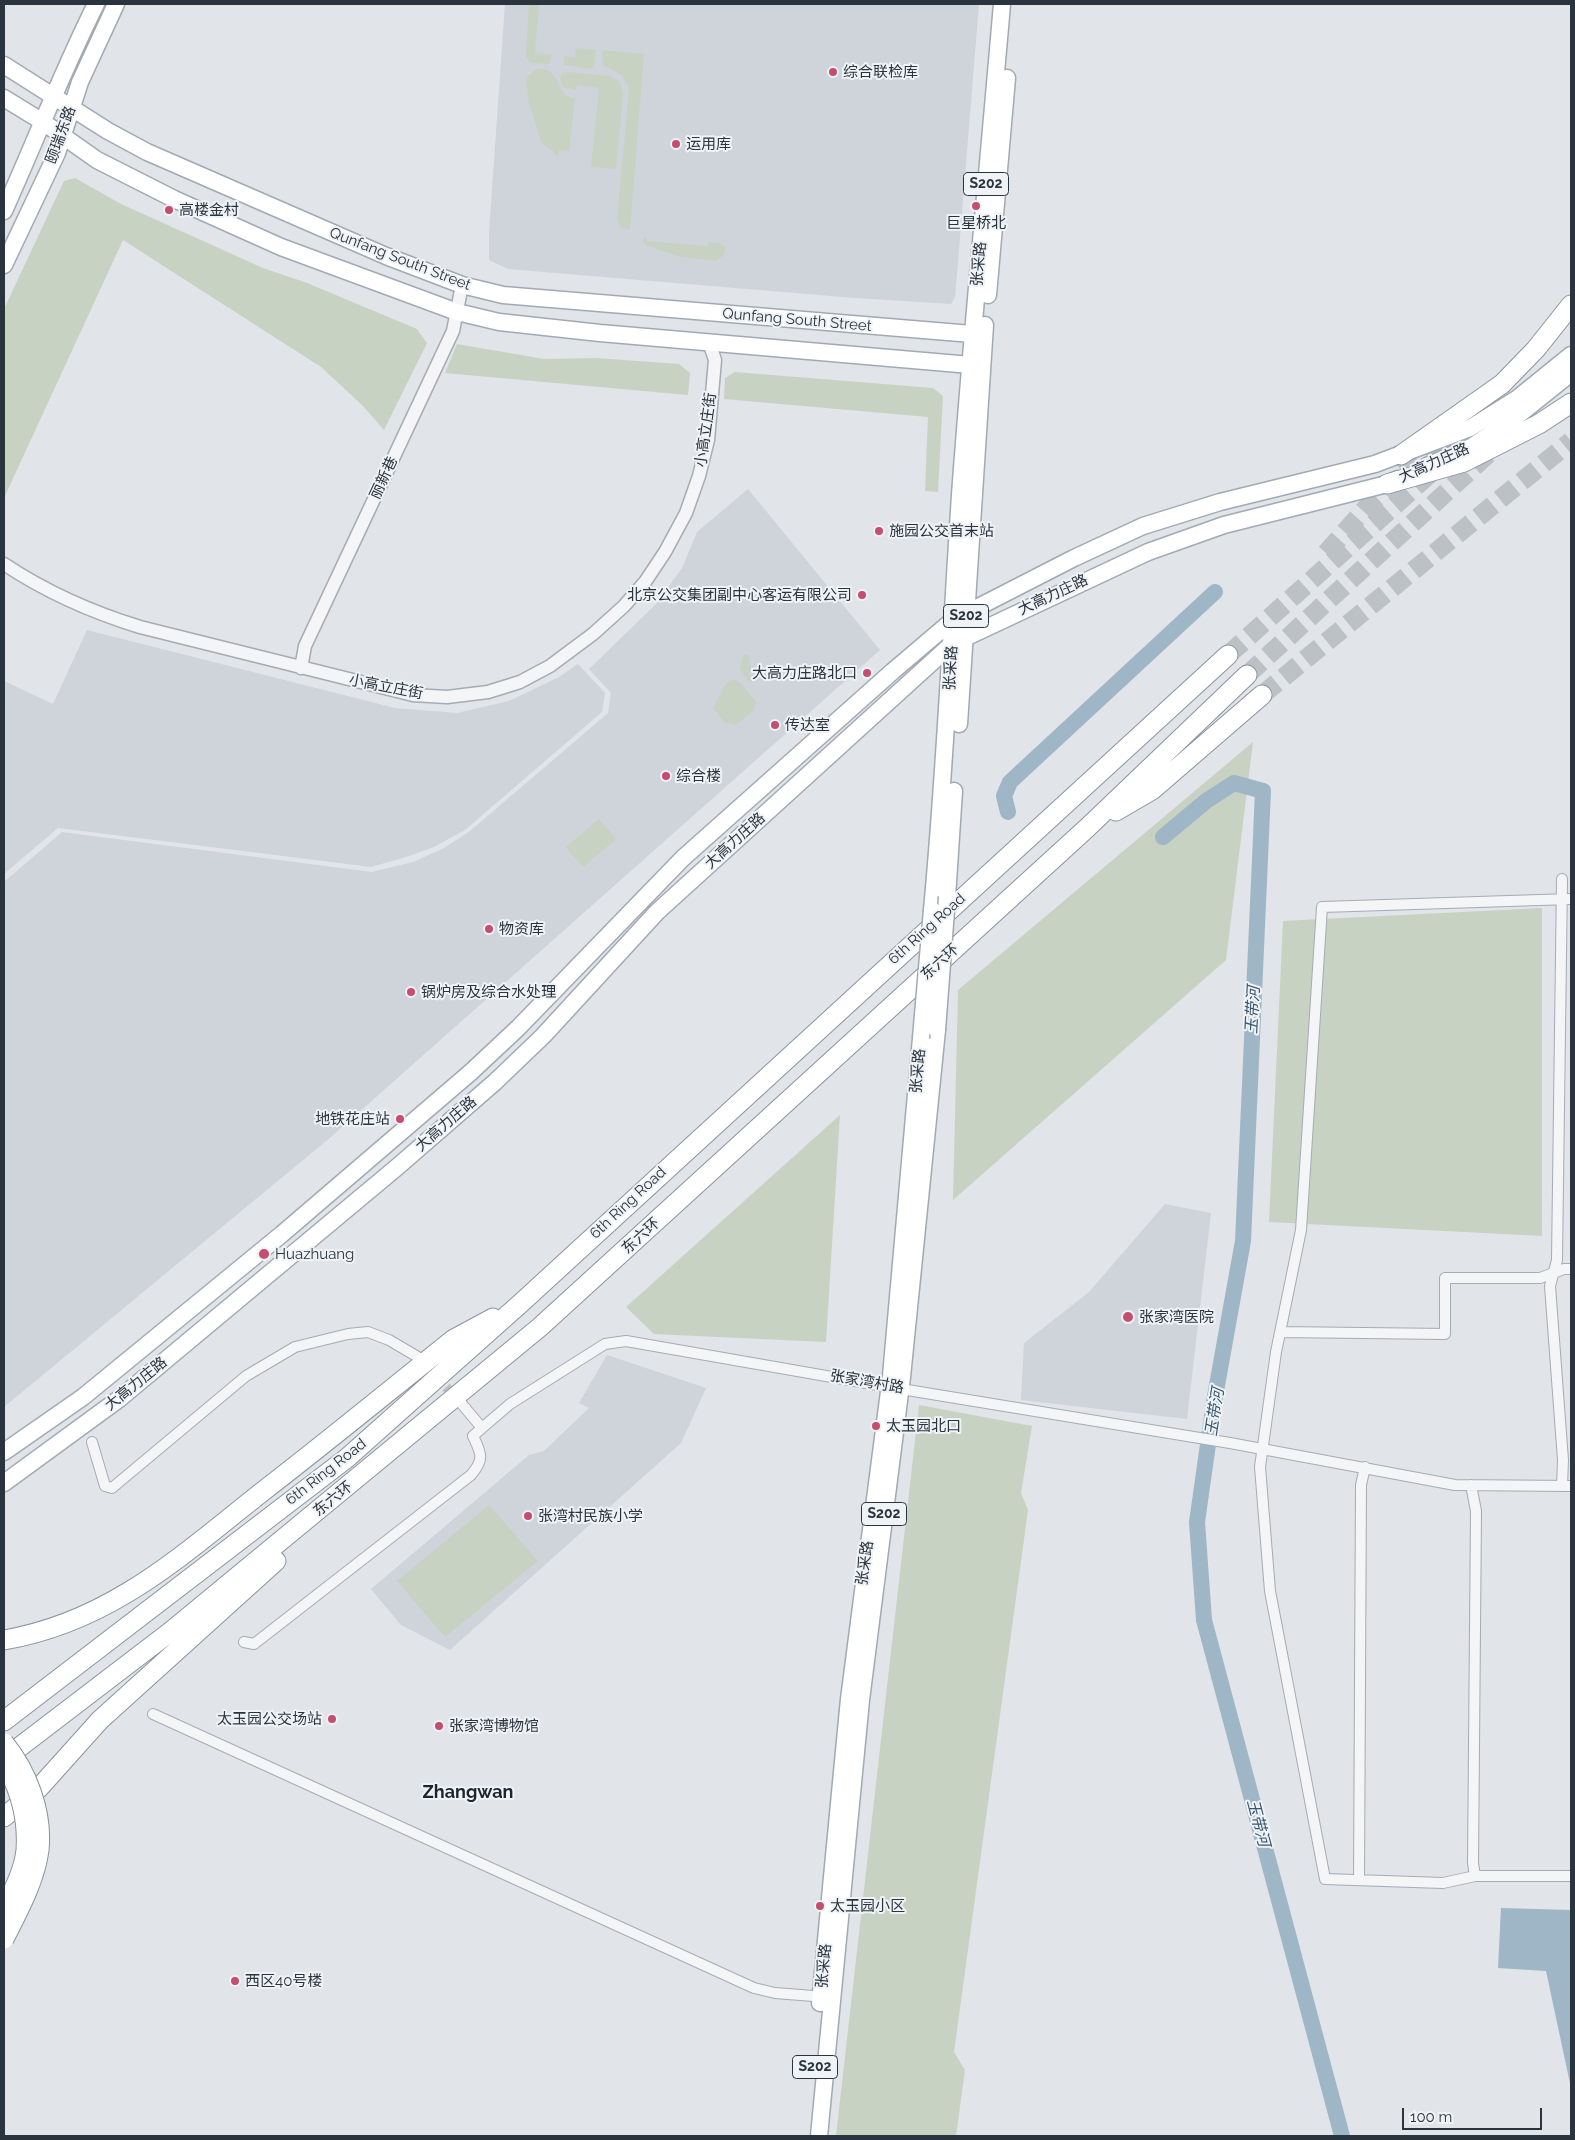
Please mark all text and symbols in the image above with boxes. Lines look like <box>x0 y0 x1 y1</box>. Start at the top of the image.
place label: 综合联检库 <box>843 63 918 81</box>
marker: 综合联检库 <box>827 66 839 78</box>
street label: 颐瑞东路 <box>42 104 80 166</box>
place label: 运用库 <box>686 135 731 153</box>
marker: 运用库 <box>670 138 682 150</box>
road number: S202 <box>964 172 1008 195</box>
marker: 巨星桥北 <box>970 200 982 212</box>
place label: 高楼金村 <box>179 201 239 219</box>
marker: 高楼金村 <box>163 204 175 216</box>
place label: 巨星桥北 <box>946 214 1006 232</box>
street label: Qunfang South Street <box>327 224 473 294</box>
street label: 张采路 <box>968 241 990 287</box>
street label: Qunfang South Street <box>722 305 872 335</box>
street label: 小高立庄街 <box>692 392 720 468</box>
street label: 大高力庄路 <box>1396 440 1472 486</box>
street label: 丽新巷 <box>366 454 402 502</box>
place label: 施园公交首末站 <box>889 522 994 540</box>
marker: 施园公交首末站 <box>873 525 885 537</box>
street label: 大高力庄路 <box>1015 571 1091 619</box>
place label: 北京公交集团副中心客运有限公司 <box>627 586 852 604</box>
marker: 北京公交集团副中心客运有限公司 <box>856 589 868 601</box>
road number: S202 <box>944 604 988 628</box>
street label: 张采路 <box>941 645 961 691</box>
place label: 大高力庄路北口 <box>752 664 857 682</box>
marker: 大高力庄路北口 <box>861 667 873 679</box>
street label: 小高立庄街 <box>347 671 425 703</box>
place label: 传达室 <box>785 716 830 734</box>
marker: 传达室 <box>769 719 781 731</box>
place label: 综合楼 <box>676 767 721 785</box>
marker: 综合楼 <box>660 770 672 782</box>
street label: 大高力庄路 <box>701 809 769 873</box>
street label: 6th Ring Road <box>885 890 969 968</box>
place label: 物资库 <box>499 920 544 938</box>
marker: 物资库 <box>483 923 495 935</box>
street label: 东六环 <box>917 940 963 984</box>
place label: 锅炉房及综合水处理 <box>421 983 556 1001</box>
marker: 锅炉房及综合水处理 <box>405 986 417 998</box>
water label: 玉带河 <box>1242 986 1264 1034</box>
street label: 张采路 <box>907 1048 929 1094</box>
street label: 大高力庄路 <box>412 1093 480 1155</box>
place label: 地铁花庄站 <box>315 1110 390 1128</box>
marker: 地铁花庄站 <box>394 1113 406 1125</box>
street label: 6th Ring Road <box>586 1163 670 1243</box>
street label: 东六环 <box>618 1214 664 1258</box>
place label: Huazhuang <box>275 1245 354 1263</box>
marker: Huazhuang <box>257 1247 271 1261</box>
place label: 张家湾医院 <box>1139 1308 1214 1326</box>
marker: 张家湾医院 <box>1121 1310 1135 1324</box>
street label: 大高力庄路 <box>101 1353 171 1415</box>
street label: 张家湾村路 <box>829 1367 905 1397</box>
water label: 玉带河 <box>1202 1387 1228 1437</box>
place label: 太玉园北口 <box>886 1417 961 1435</box>
marker: 太玉园北口 <box>870 1420 882 1432</box>
street label: 6th Ring Road <box>282 1435 370 1509</box>
street label: 东六环 <box>310 1478 356 1520</box>
road number: S202 <box>862 1502 906 1526</box>
place label: 张湾村民族小学 <box>538 1507 643 1525</box>
marker: 张湾村民族小学 <box>522 1510 534 1522</box>
street label: 张采路 <box>853 1539 877 1587</box>
place label: 太玉园公交场站 <box>217 1710 322 1728</box>
marker: 太玉园公交场站 <box>326 1713 338 1725</box>
place label: 张家湾博物馆 <box>449 1717 539 1735</box>
marker: 张家湾博物馆 <box>433 1720 445 1732</box>
district label: Zhangwan <box>423 1782 513 1804</box>
water label: 玉带河 <box>1243 1797 1273 1849</box>
place label: 太玉园小区 <box>830 1897 905 1915</box>
marker: 太玉园小区 <box>814 1900 826 1912</box>
street label: 张采路 <box>813 1943 835 1989</box>
place label: 西区40号楼 <box>245 1972 322 1990</box>
marker: 西区40号楼 <box>229 1975 241 1987</box>
road number: S202 <box>792 2056 838 2078</box>
scale bar <box>1405 2098 1545 2130</box>
text: 100 m <box>1410 2108 1452 2126</box>

